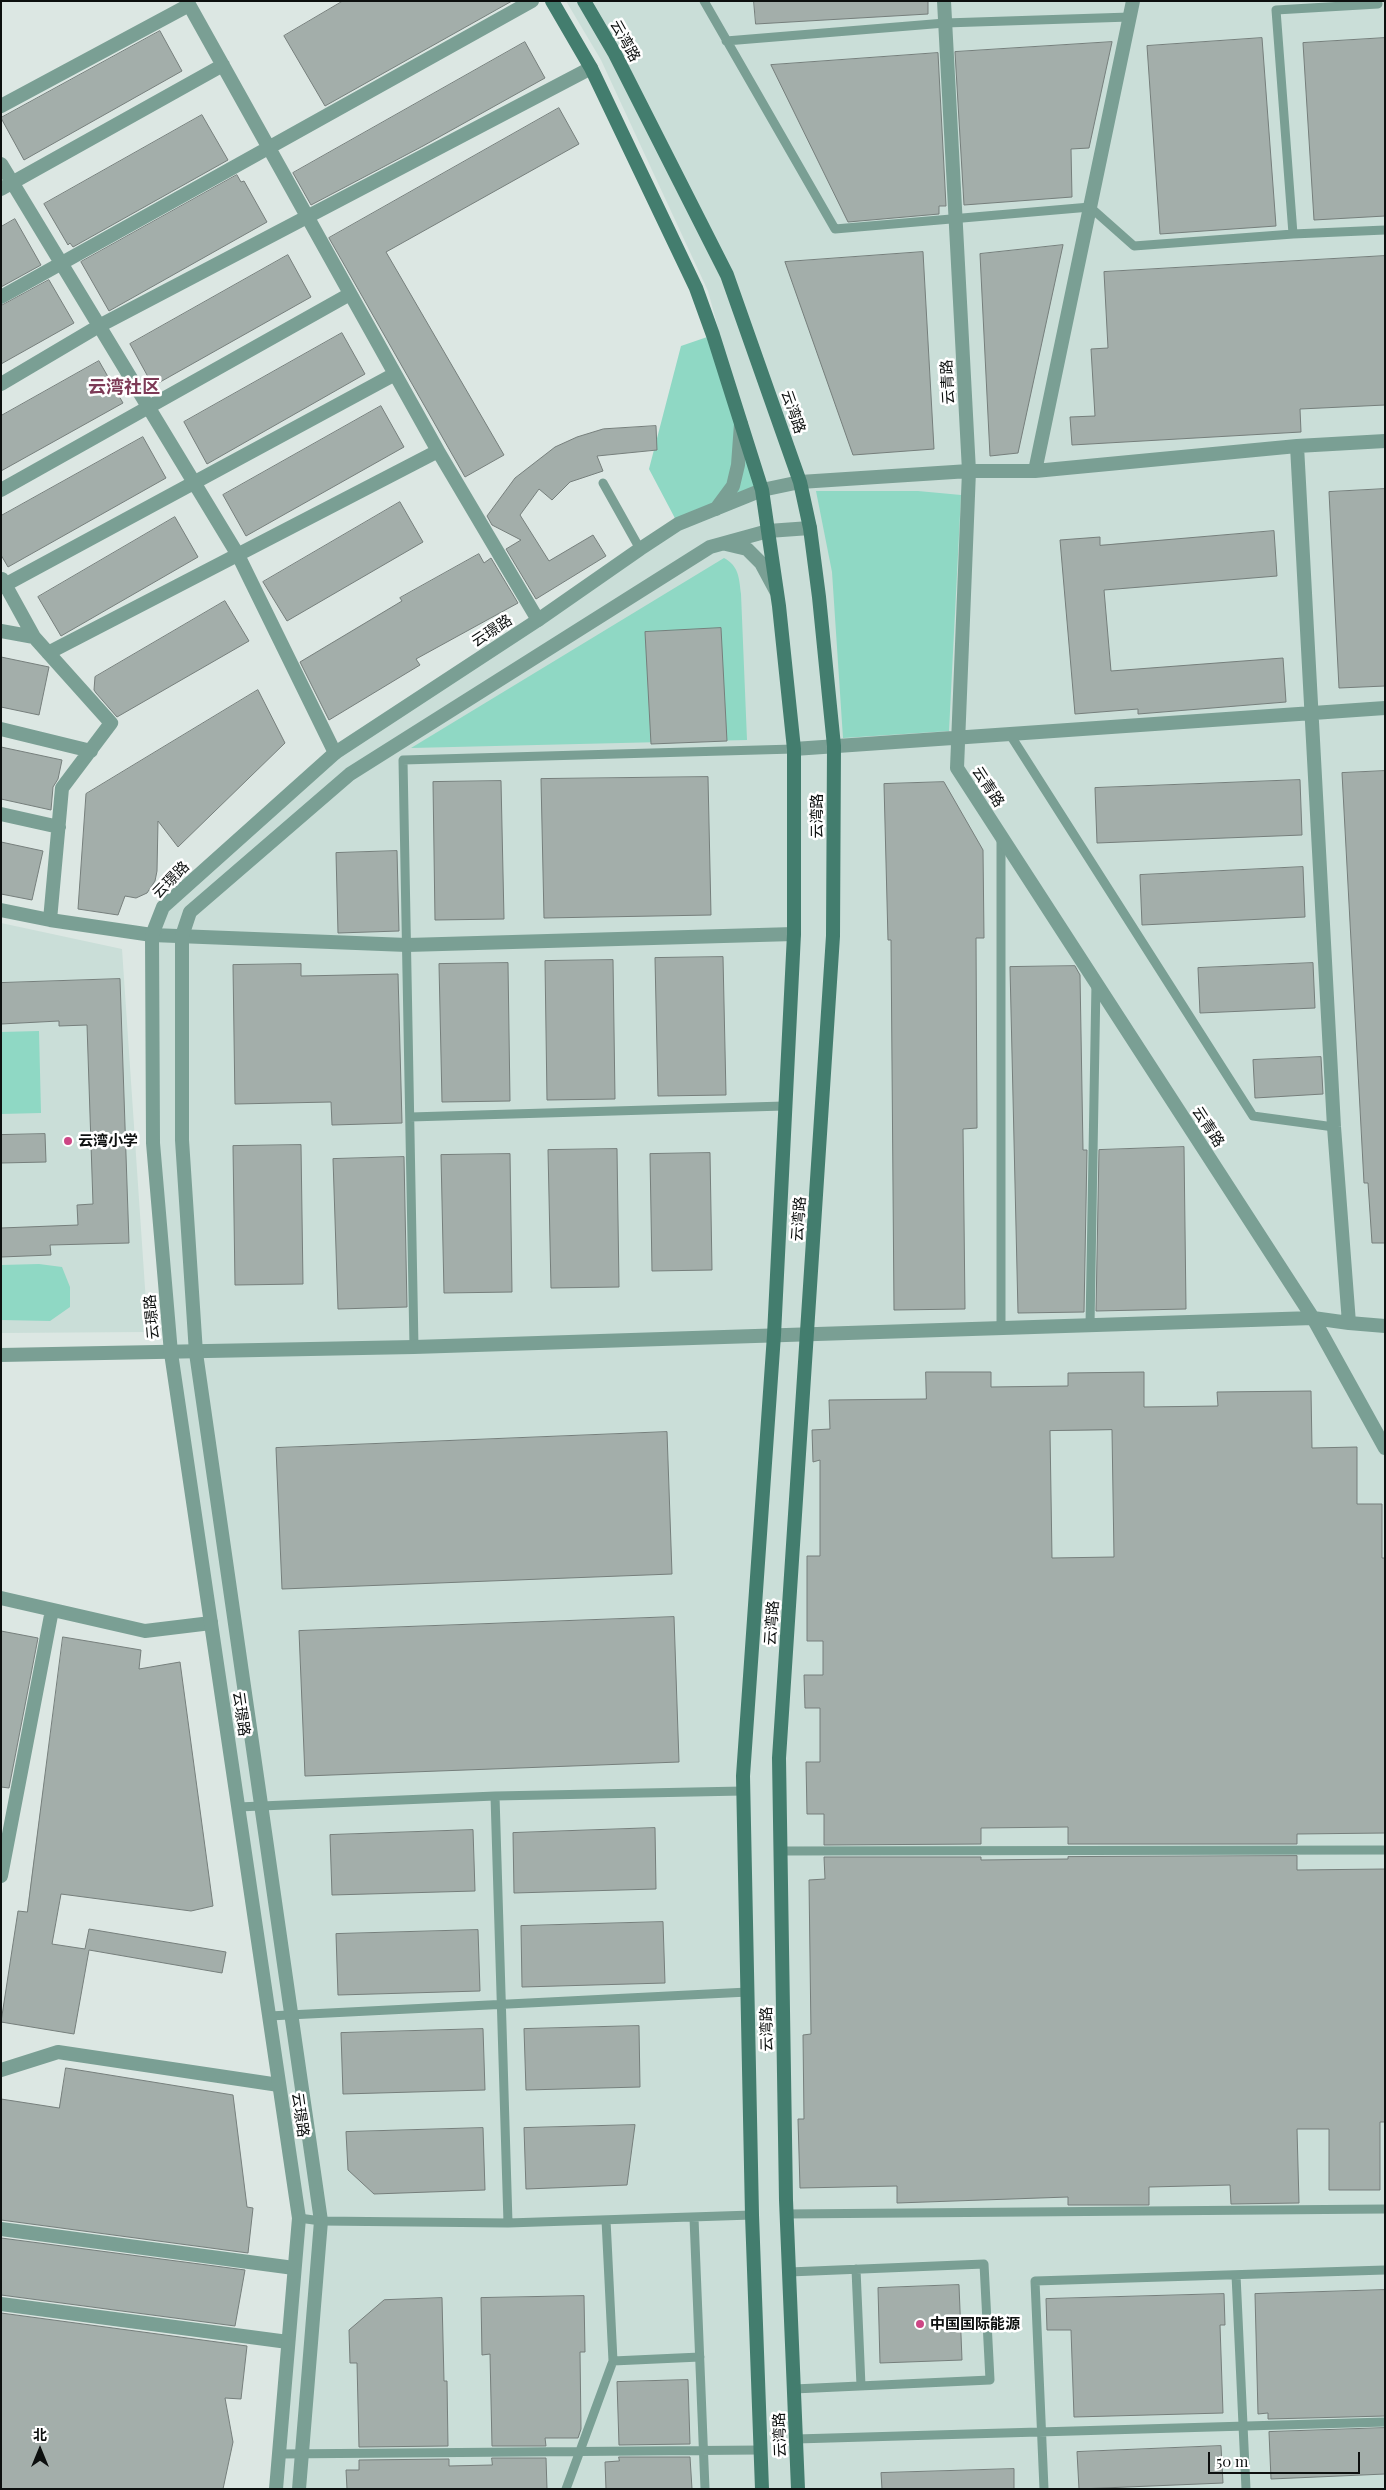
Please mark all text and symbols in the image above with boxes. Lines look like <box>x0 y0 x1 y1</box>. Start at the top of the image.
street label: 云湾路 <box>606 17 644 65</box>
street label: 云青路 <box>938 359 958 405</box>
district label: 云湾社区 <box>88 376 160 398</box>
street label: 云湾路 <box>777 388 809 436</box>
street label: 云璟路 <box>468 611 516 651</box>
street label: 云青路 <box>968 763 1008 811</box>
street label: 云湾路 <box>808 794 826 838</box>
street label: 云璟路 <box>149 858 193 902</box>
street label: 云青路 <box>1188 1103 1228 1151</box>
place label: 云湾小学 <box>78 1132 138 1150</box>
marker: 云湾小学 <box>62 1135 74 1147</box>
street label: 云湾路 <box>788 1196 810 1242</box>
street label: 云璟路 <box>141 1294 163 1340</box>
street label: 云湾路 <box>761 1600 783 1646</box>
street label: 云璟路 <box>229 1690 253 1738</box>
street label: 云湾路 <box>758 2006 776 2052</box>
street label: 云璟路 <box>288 2091 312 2139</box>
place label: 中国国际能源 <box>930 2315 1020 2333</box>
marker: 中国国际能源 <box>914 2318 926 2330</box>
street label: 云湾路 <box>770 2412 790 2458</box>
north arrow <box>15 2425 65 2475</box>
text: 北 <box>33 2425 47 2444</box>
scale bar <box>1211 2442 1364 2474</box>
text: 50 m <box>1216 2451 1248 2471</box>

